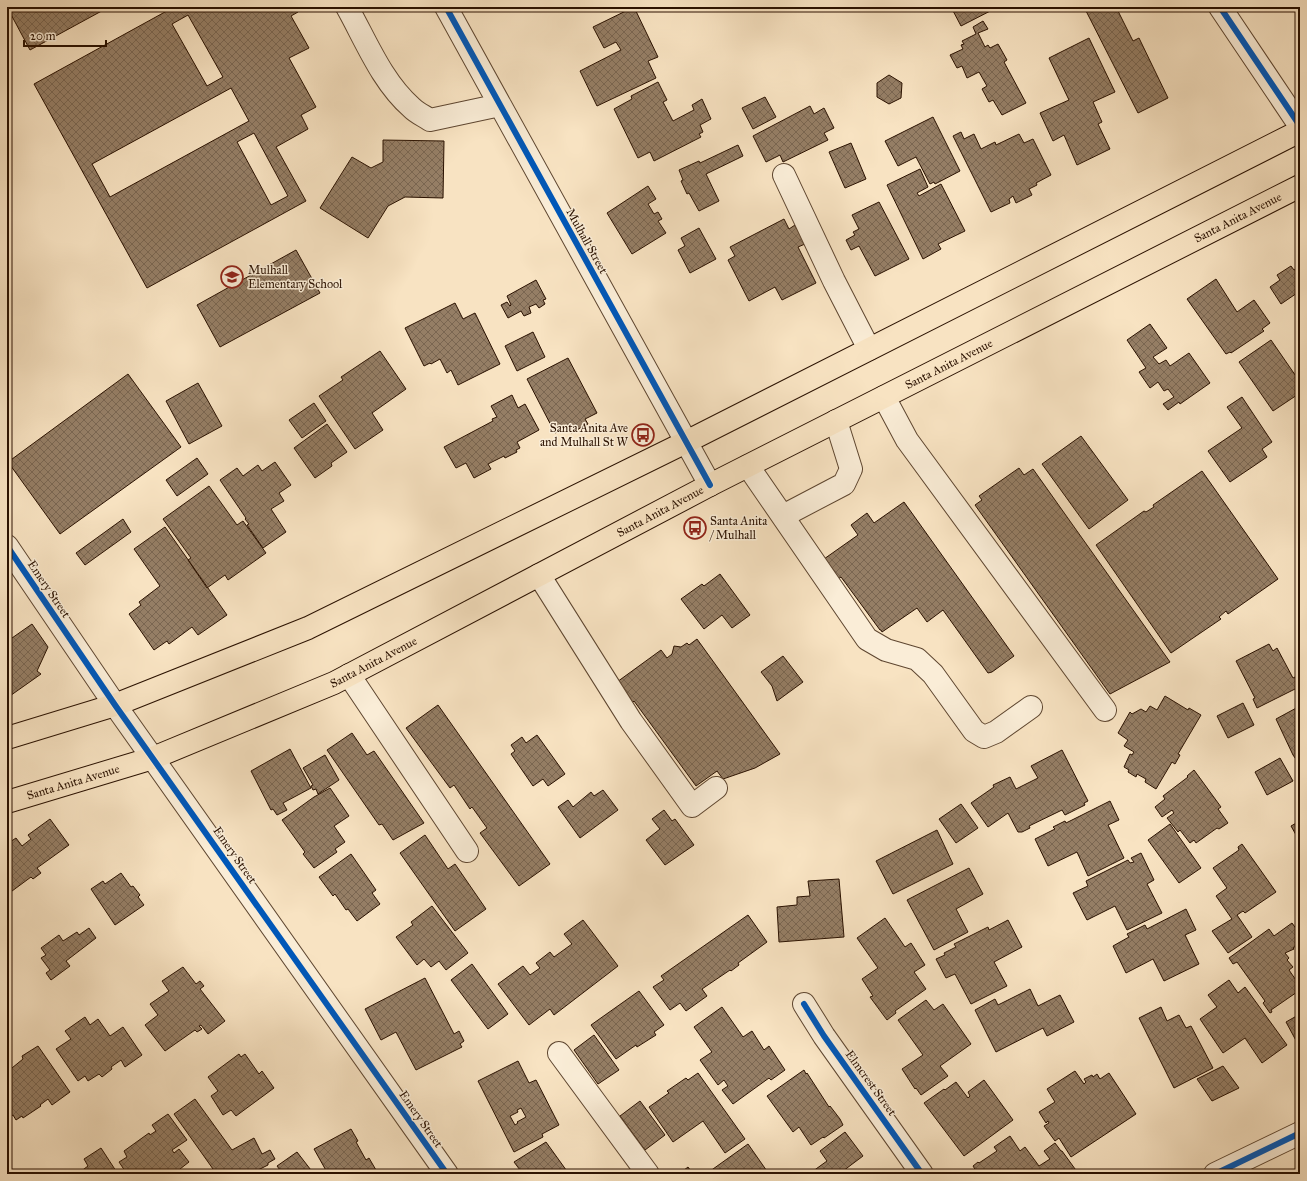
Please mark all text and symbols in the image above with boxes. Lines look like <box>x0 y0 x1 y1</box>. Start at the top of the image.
scale bar <box>24 22 106 48</box>
text: 20 m <box>30 29 56 43</box>
street label: Santa Anita Avenue <box>1192 190 1284 246</box>
street label: Mulhall Street <box>563 206 611 277</box>
place label: Mulhall Elementary School <box>248 263 343 291</box>
school or university icon: Mulhall Elementary School <box>219 264 245 290</box>
street label: Santa Anita Avenue <box>903 336 995 392</box>
place label: Santa Anita Ave and Mulhall St W <box>540 421 629 449</box>
bus stop icon: Santa Anita Ave and Mulhall St W <box>630 422 656 448</box>
street label: Santa Anita Avenue <box>614 483 706 540</box>
place label: Santa Anita / Mulhall <box>709 514 768 542</box>
bus stop icon: Santa Anita / Mulhall <box>682 515 708 541</box>
street label: Emery Street <box>25 558 74 621</box>
street label: Santa Anita Avenue <box>328 634 419 691</box>
street label: Santa Anita Avenue <box>25 762 121 803</box>
street label: Emery Street <box>210 824 260 887</box>
street label: Elmcrest Street <box>843 1048 900 1119</box>
street label: Emery Street <box>396 1088 446 1151</box>

